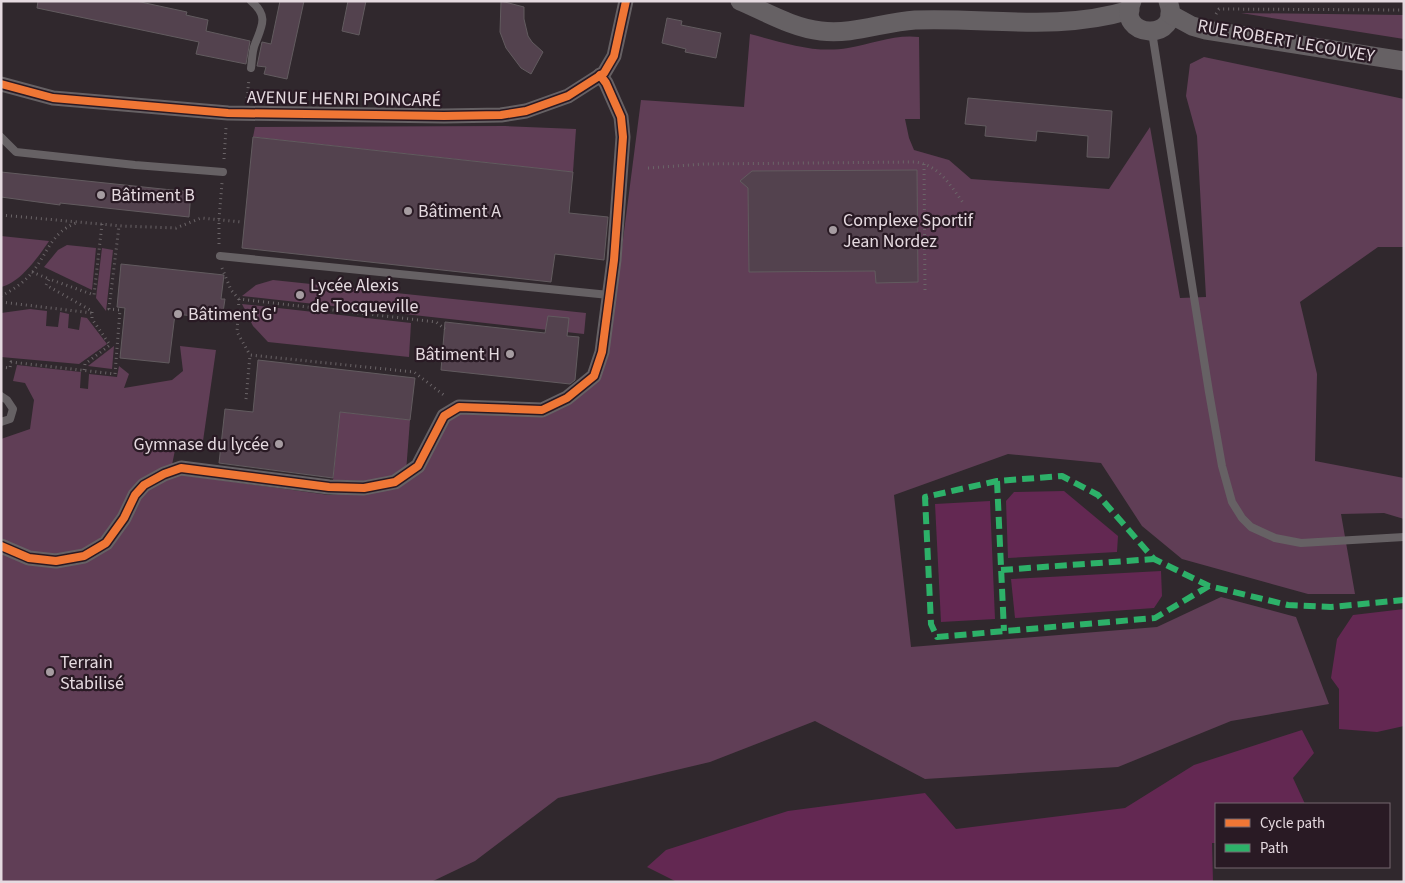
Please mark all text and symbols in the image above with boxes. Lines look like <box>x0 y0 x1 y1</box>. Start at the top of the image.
street label: RUE ROBERT LECOUVEY <box>1196 13 1377 69</box>
street label: AVENUE HENRI POINCARÉ <box>247 85 441 113</box>
place label: Bâtiment B <box>111 183 195 208</box>
marker: Bâtiment B <box>95 189 107 201</box>
place label: Bâtiment A <box>418 199 501 224</box>
marker: Bâtiment A <box>402 205 414 217</box>
place label: Complexe Sportif Jean Nordez <box>843 208 974 254</box>
marker: Complexe Sportif Jean Nordez <box>827 224 839 236</box>
place label: Lycée Alexis de Tocqueville <box>310 273 418 319</box>
marker: Lycée Alexis de Tocqueville <box>294 289 306 301</box>
place label: Bâtiment G' <box>188 302 277 327</box>
marker: Bâtiment G' <box>172 308 184 320</box>
place label: Bâtiment H <box>415 342 500 367</box>
marker: Bâtiment H <box>504 348 516 360</box>
place label: Gymnase du lycée <box>134 432 269 457</box>
marker: Gymnase du lycée <box>273 438 285 450</box>
place label: Terrain Stabilisé <box>60 650 124 696</box>
marker: Terrain Stabilisé <box>44 666 56 678</box>
legend <box>1215 803 1390 868</box>
text: Cycle path <box>1260 813 1325 834</box>
text: Path <box>1260 838 1288 859</box>

